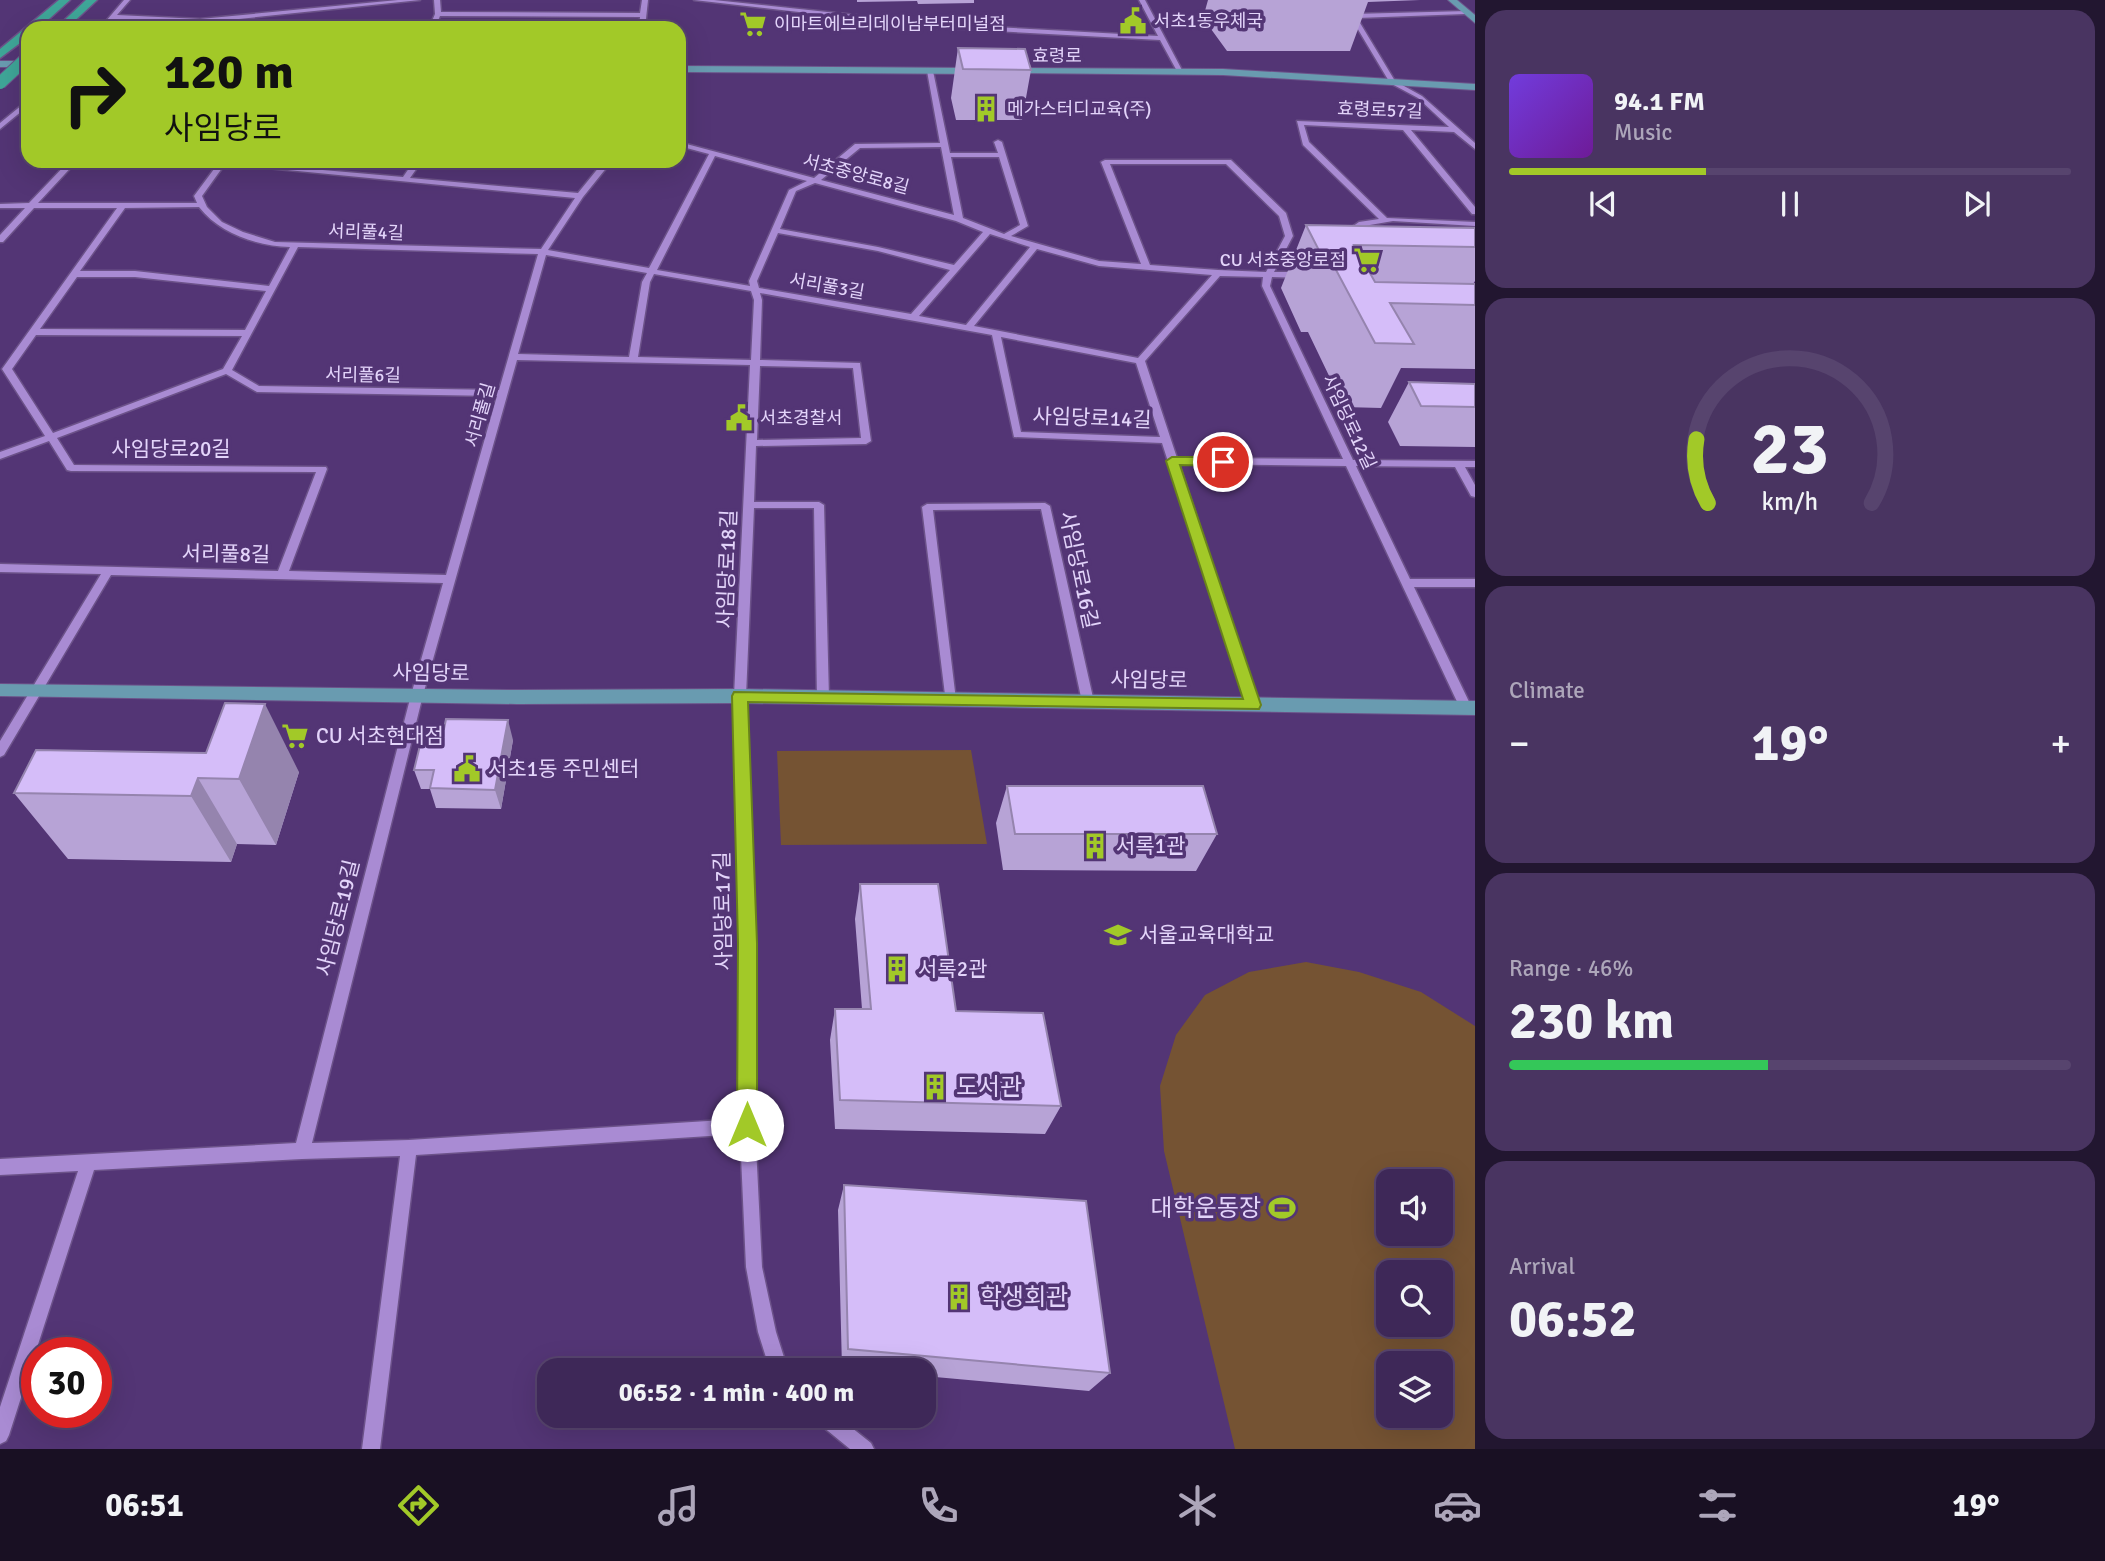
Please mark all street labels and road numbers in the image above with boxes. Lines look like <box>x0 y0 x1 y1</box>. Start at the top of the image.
street label: 효령로 <box>1032 45 1082 67</box>
street label: 효령로57길 <box>1337 98 1423 122</box>
street label: 서초중앙로8길 <box>800 149 912 199</box>
street label: 서리풀4길 <box>328 220 404 244</box>
street label: 서리풀3길 <box>788 269 866 303</box>
street label: 서리풀6길 <box>325 363 401 387</box>
street label: 사임당로12길 <box>1317 371 1381 473</box>
street label: 서리풀길 <box>460 380 500 450</box>
street label: 사임당로14길 <box>1032 403 1152 433</box>
street label: 사임당로20길 <box>111 436 231 462</box>
street label: 사임당로18길 <box>712 509 742 629</box>
street label: 사임당로16길 <box>1054 509 1104 631</box>
street label: 서리풀8길 <box>181 540 271 568</box>
street label: 사임당로 <box>392 659 470 687</box>
street label: 사임당로 <box>1110 666 1188 694</box>
street label: 사임당로17길 <box>709 851 737 971</box>
street label: 사임당로19길 <box>311 857 365 979</box>

